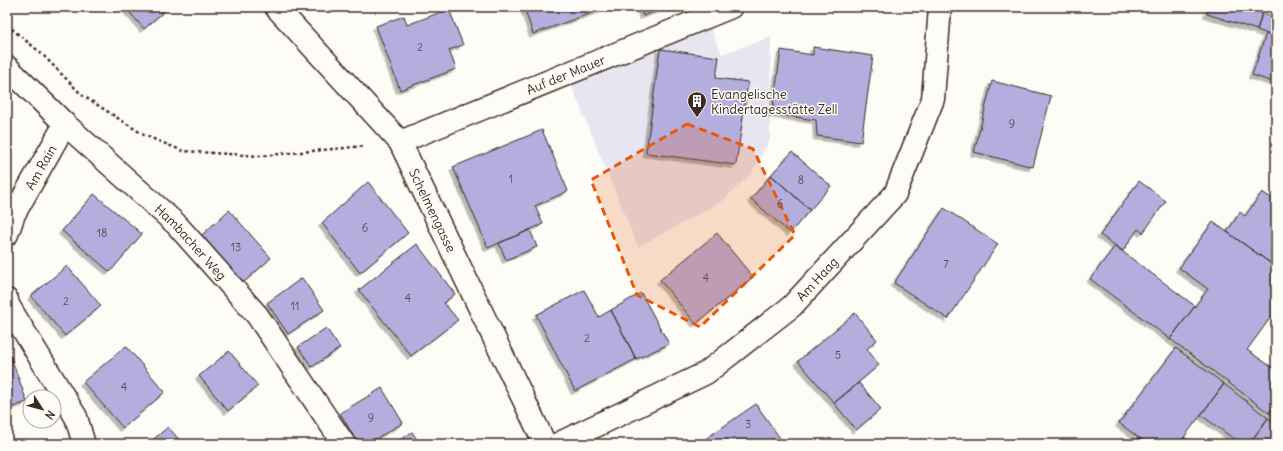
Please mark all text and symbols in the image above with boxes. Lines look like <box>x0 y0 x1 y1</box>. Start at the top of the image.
house number: 2 <box>417 40 423 54</box>
street label: Auf der Mauer <box>524 51 609 99</box>
place label: Evangelische Kindertagesstätte Zell <box>711 86 837 118</box>
building icon: Evangelische Kindertagesstätte Zell <box>686 90 708 118</box>
house number: 9 <box>1009 117 1015 131</box>
street label: Am Rain <box>21 142 61 193</box>
street label: Schelmengasse <box>405 166 460 255</box>
house number: 1 <box>509 172 513 186</box>
house number: 8 <box>798 173 804 187</box>
house number: 6 <box>777 197 783 211</box>
street label: Hambacher Weg <box>151 201 230 284</box>
house number: 6 <box>362 221 368 235</box>
house number: 18 <box>97 226 107 240</box>
house number: 13 <box>231 240 241 254</box>
street label: Am Haag <box>793 254 842 305</box>
house number: 7 <box>943 257 949 271</box>
house number: 4 <box>703 271 709 285</box>
house number: 4 <box>405 291 411 305</box>
house number: 2 <box>63 294 69 308</box>
house number: 11 <box>291 299 299 313</box>
house number: 2 <box>584 331 590 345</box>
house number: 5 <box>835 348 841 362</box>
house number: 4 <box>121 380 127 394</box>
north arrow <box>22 389 62 429</box>
text: N <box>42 408 58 422</box>
house number: 9 <box>368 411 374 425</box>
house number: 3 <box>745 417 751 431</box>

